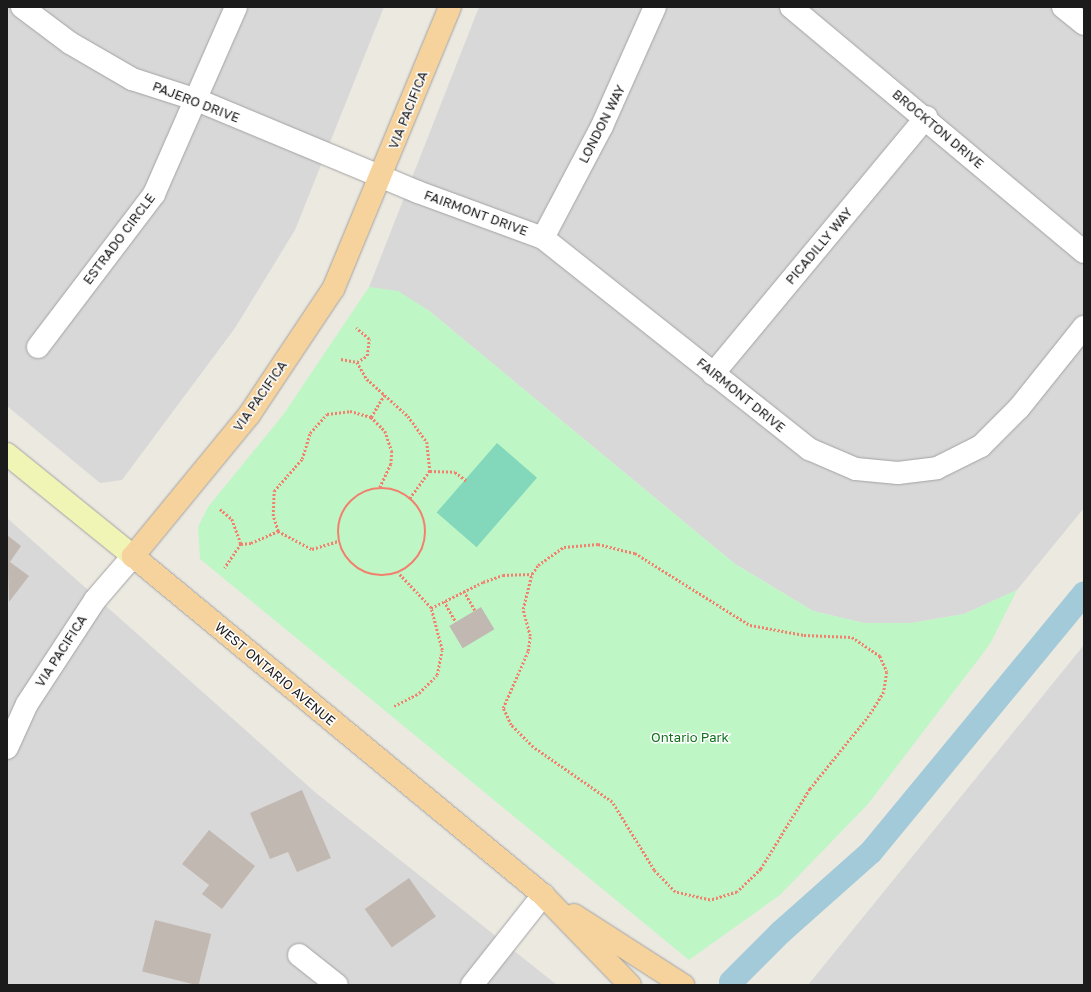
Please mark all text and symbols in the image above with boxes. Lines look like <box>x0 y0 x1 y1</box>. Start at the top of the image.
street label: VIA PACIFICA <box>385 69 431 151</box>
street label: PAJERO DRIVE <box>150 78 242 126</box>
street label: LONDON WAY <box>576 82 628 166</box>
street label: BROCKTON DRIVE <box>889 86 987 172</box>
street label: FAIRMONT DRIVE <box>422 187 530 239</box>
street label: ESTRADO CIRCLE <box>80 191 158 287</box>
street label: PICADILLY WAY <box>782 204 856 288</box>
street label: FAIRMONT DRIVE <box>694 355 788 435</box>
street label: VIA PACIFICA <box>230 358 290 434</box>
street label: VIA PACIFICA <box>32 612 90 690</box>
street label: WEST ONTARIO AVENUE <box>212 619 338 729</box>
park label: Ontario Park <box>651 729 729 745</box>

